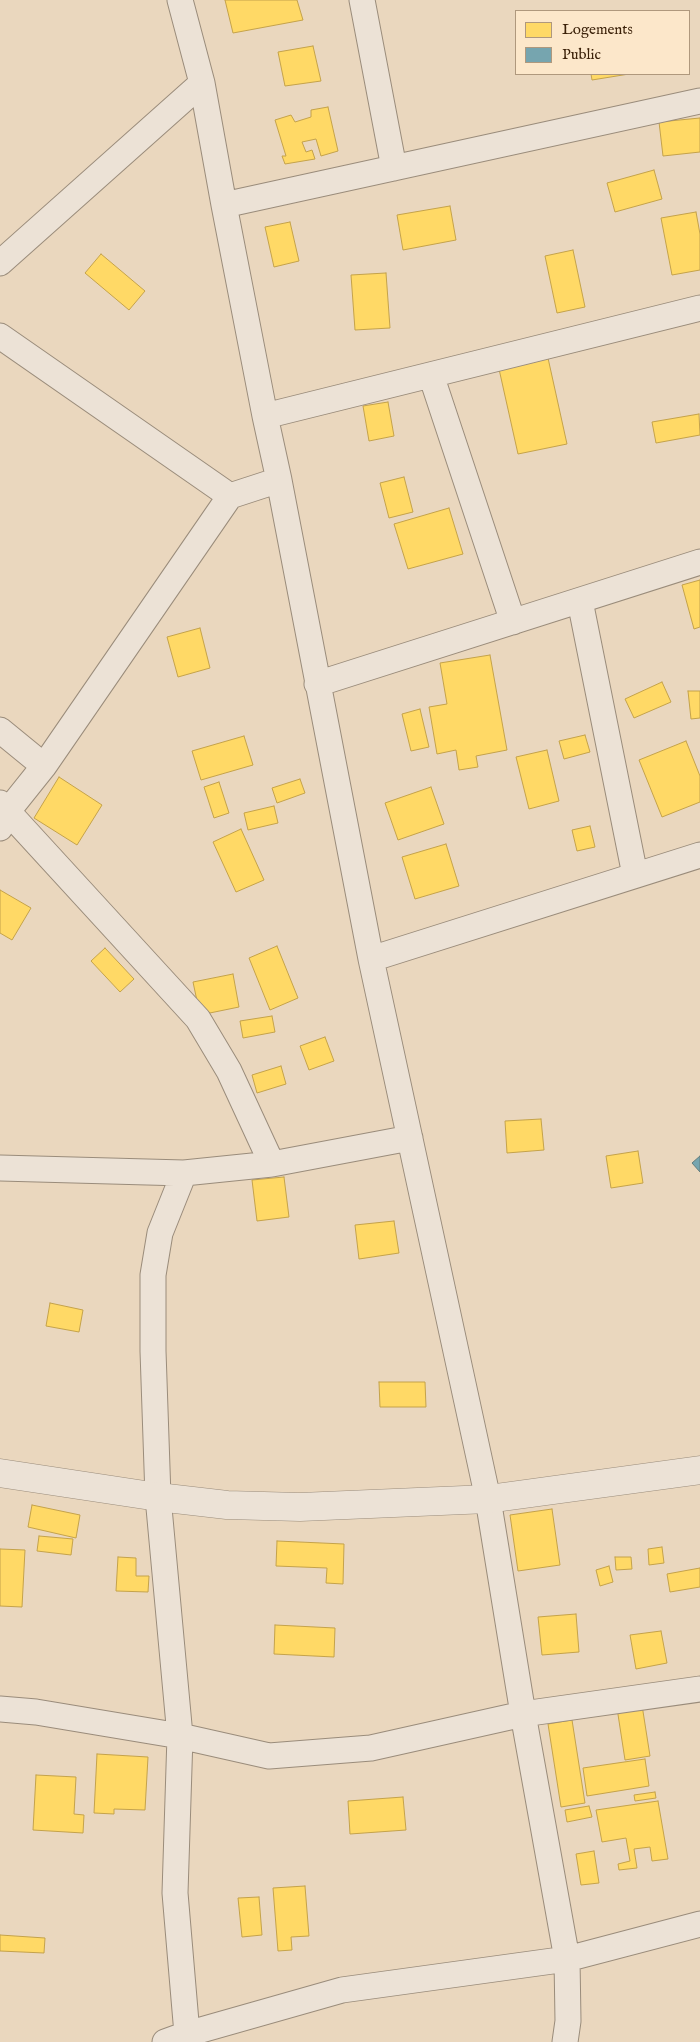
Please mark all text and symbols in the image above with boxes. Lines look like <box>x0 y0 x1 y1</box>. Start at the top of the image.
legend <box>515 10 690 75</box>
text: Logements <box>562 20 633 39</box>
text: Public <box>562 45 601 64</box>

